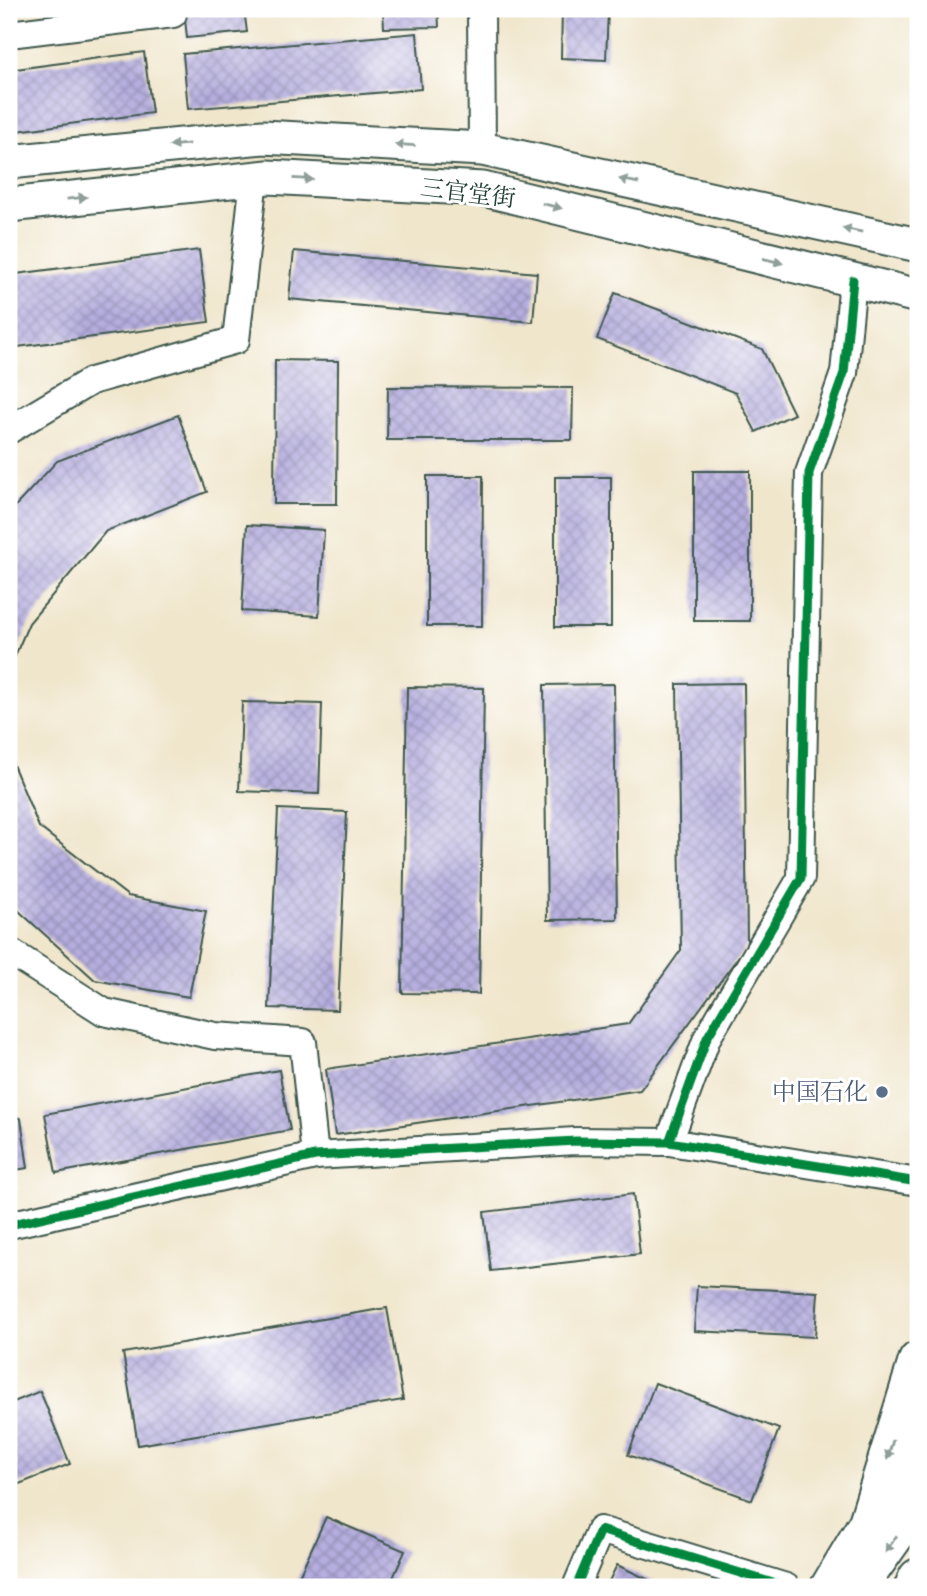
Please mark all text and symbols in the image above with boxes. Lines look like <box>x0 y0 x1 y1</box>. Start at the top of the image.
one-way arrow <box>394 139 416 150</box>
one-way arrow <box>167 140 189 151</box>
street label: 三官堂街 <box>418 172 517 215</box>
one-way arrow <box>292 173 314 184</box>
one-way arrow <box>618 176 640 187</box>
one-way arrow <box>66 192 88 203</box>
one-way arrow <box>542 201 564 212</box>
one-way arrow <box>841 224 863 235</box>
one-way arrow <box>762 256 784 267</box>
place label: 中国石化 <box>772 1077 868 1108</box>
marker: 中国石化 <box>874 1084 890 1100</box>
one-way arrow <box>885 1440 895 1461</box>
one-way arrow <box>884 1535 898 1553</box>

